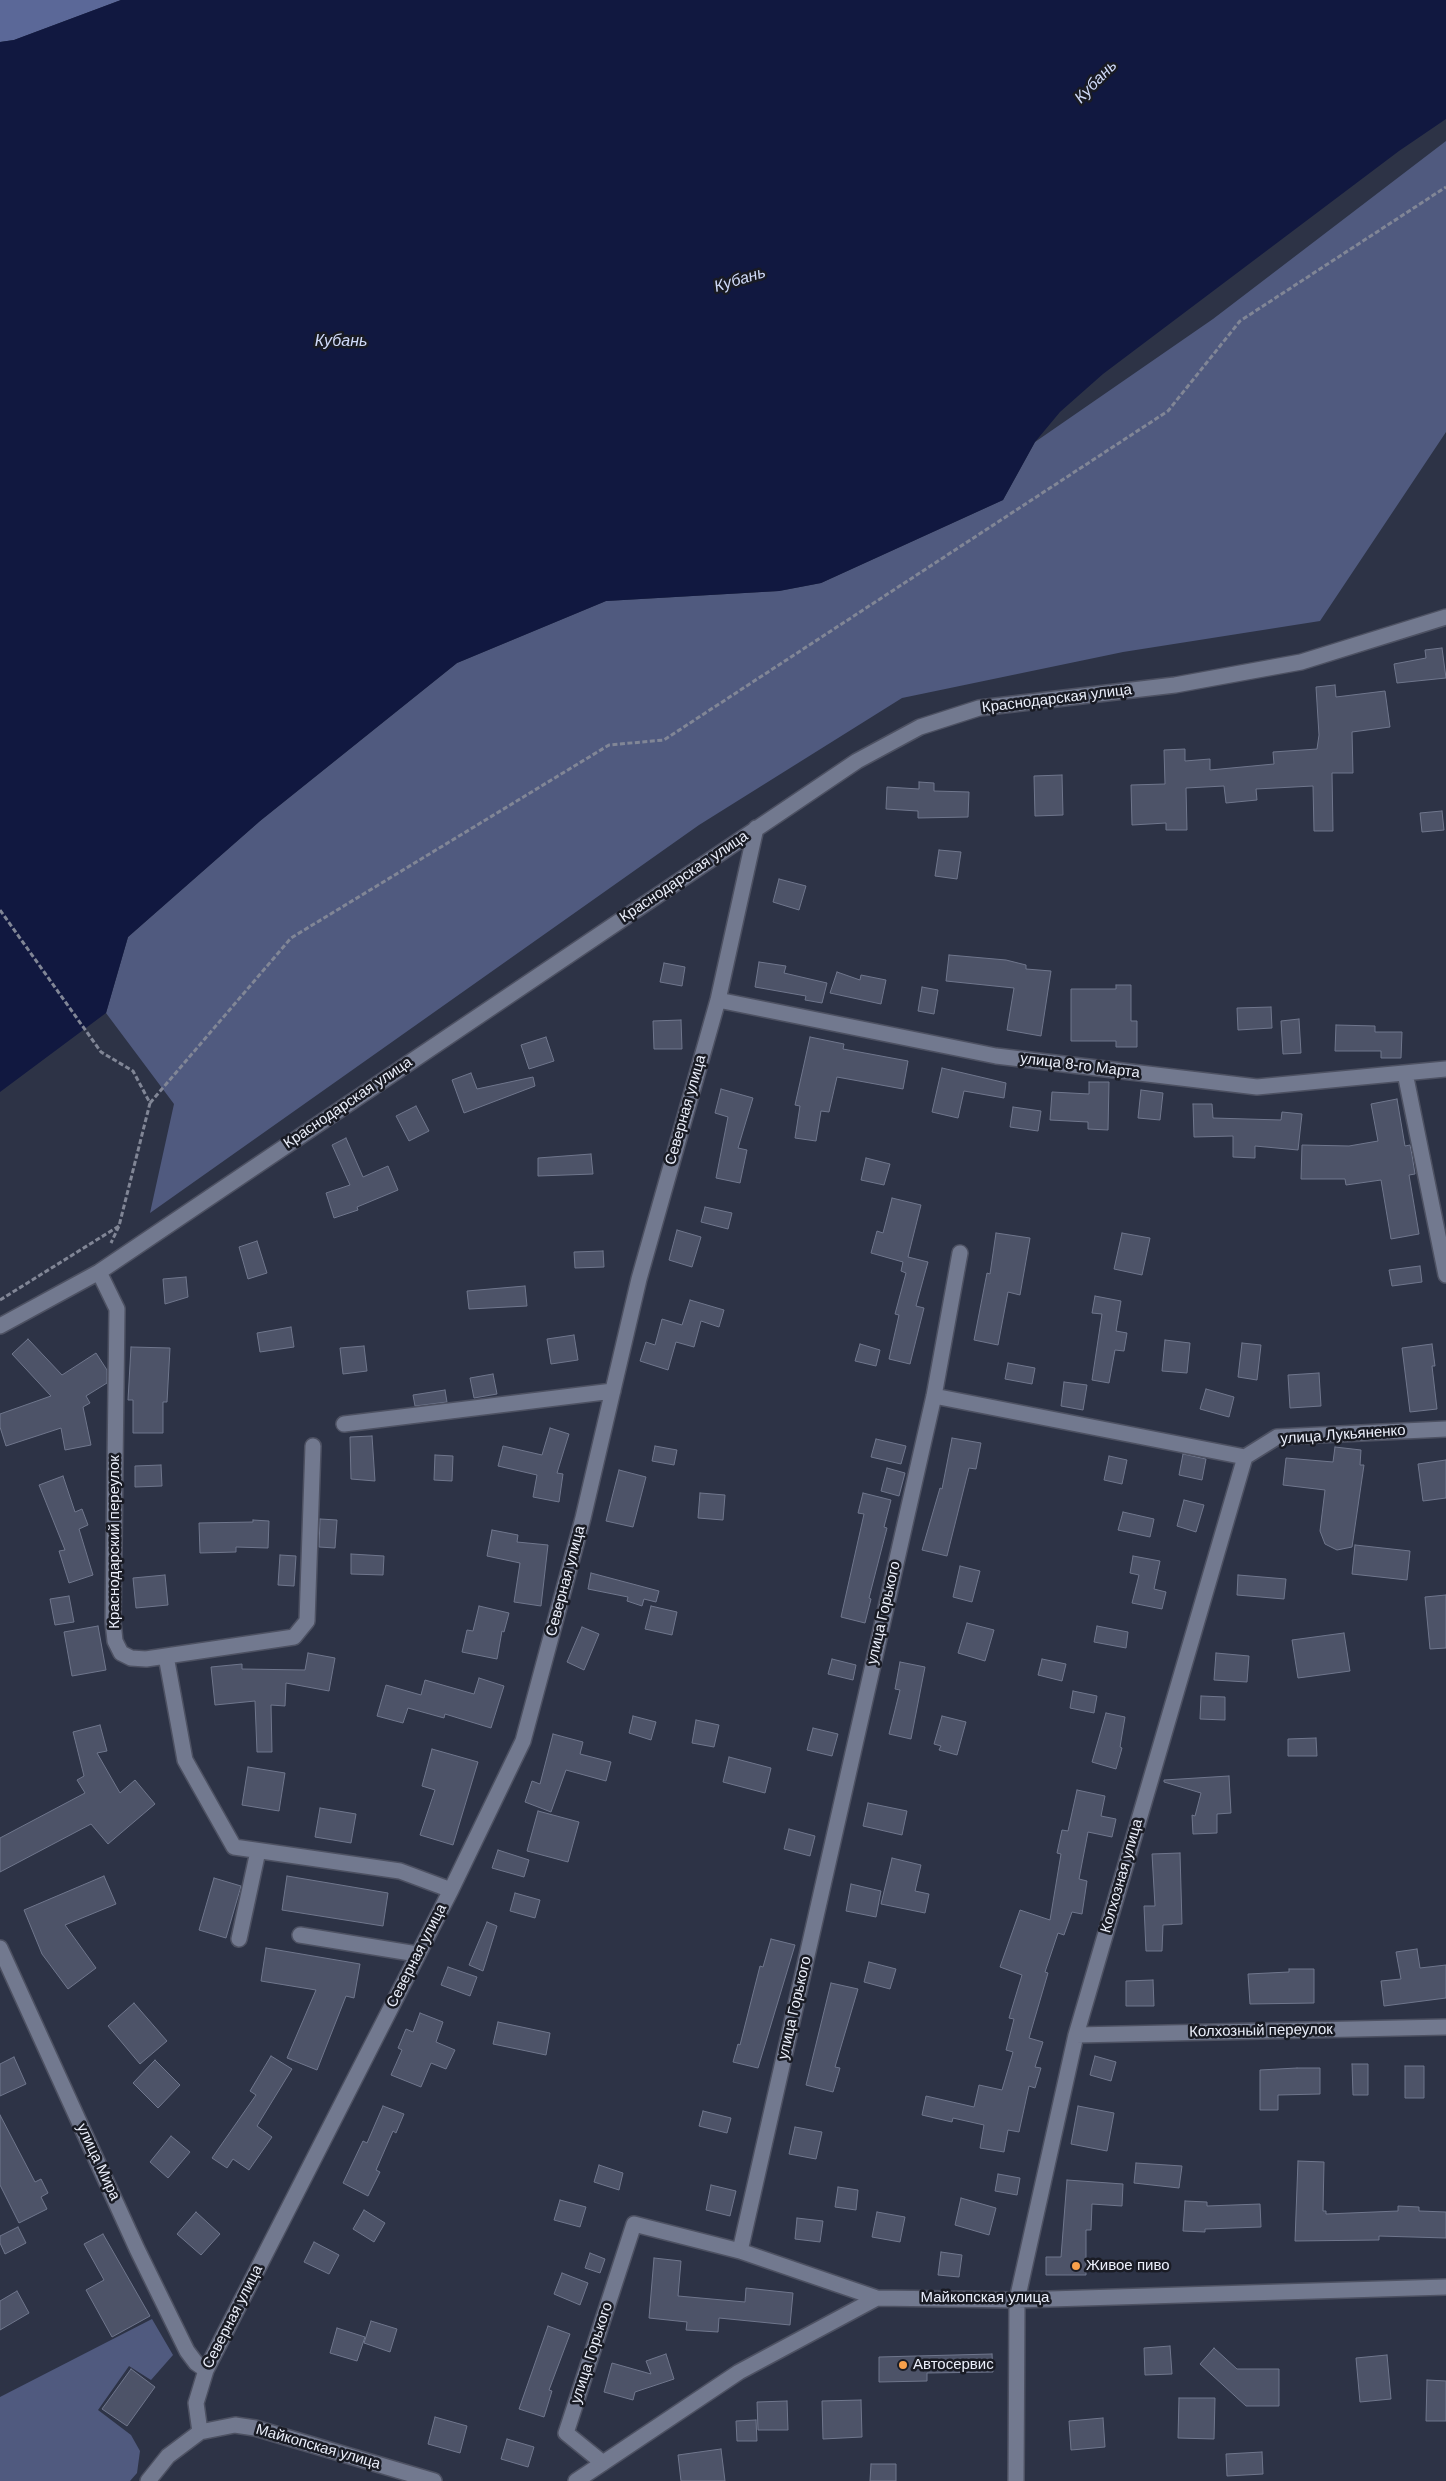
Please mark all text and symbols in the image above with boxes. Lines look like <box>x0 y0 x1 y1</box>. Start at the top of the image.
water label: Кубань <box>1071 56 1121 108</box>
water label: Кубань <box>712 263 768 297</box>
water label: Кубань <box>315 332 367 352</box>
street label: Краснодарская улица <box>981 681 1133 717</box>
street label: Краснодарская улица <box>616 827 752 927</box>
street label: улица 8-го Марта <box>1019 1050 1141 1082</box>
street label: Краснодарская улица <box>280 1053 416 1153</box>
street label: Северная улица <box>662 1053 710 1167</box>
street label: улица Лукьяненко <box>1280 1422 1406 1448</box>
street label: Краснодарский переулок <box>106 1455 124 1629</box>
street label: Северная улица <box>543 1524 589 1638</box>
street label: улица Горького <box>863 1560 905 1666</box>
street label: Колхозная улица <box>1097 1817 1147 1935</box>
street label: Северная улица <box>383 1901 451 2011</box>
street label: улица Горького <box>774 1955 816 2061</box>
street label: Колхозный переулок <box>1189 2021 1333 2041</box>
street label: улица Мира <box>72 2121 124 2203</box>
place label: Живое пиво <box>1086 2257 1170 2275</box>
marker: Живое пиво <box>1070 2260 1082 2272</box>
street label: Северная улица <box>199 2262 267 2372</box>
street label: Майкопская улица <box>921 2289 1049 2307</box>
street label: улица Горького <box>567 2300 617 2406</box>
place label: Автосервис <box>913 2356 994 2374</box>
marker: Автосервис <box>897 2359 909 2371</box>
street label: Майкопская улица <box>254 2421 382 2473</box>

